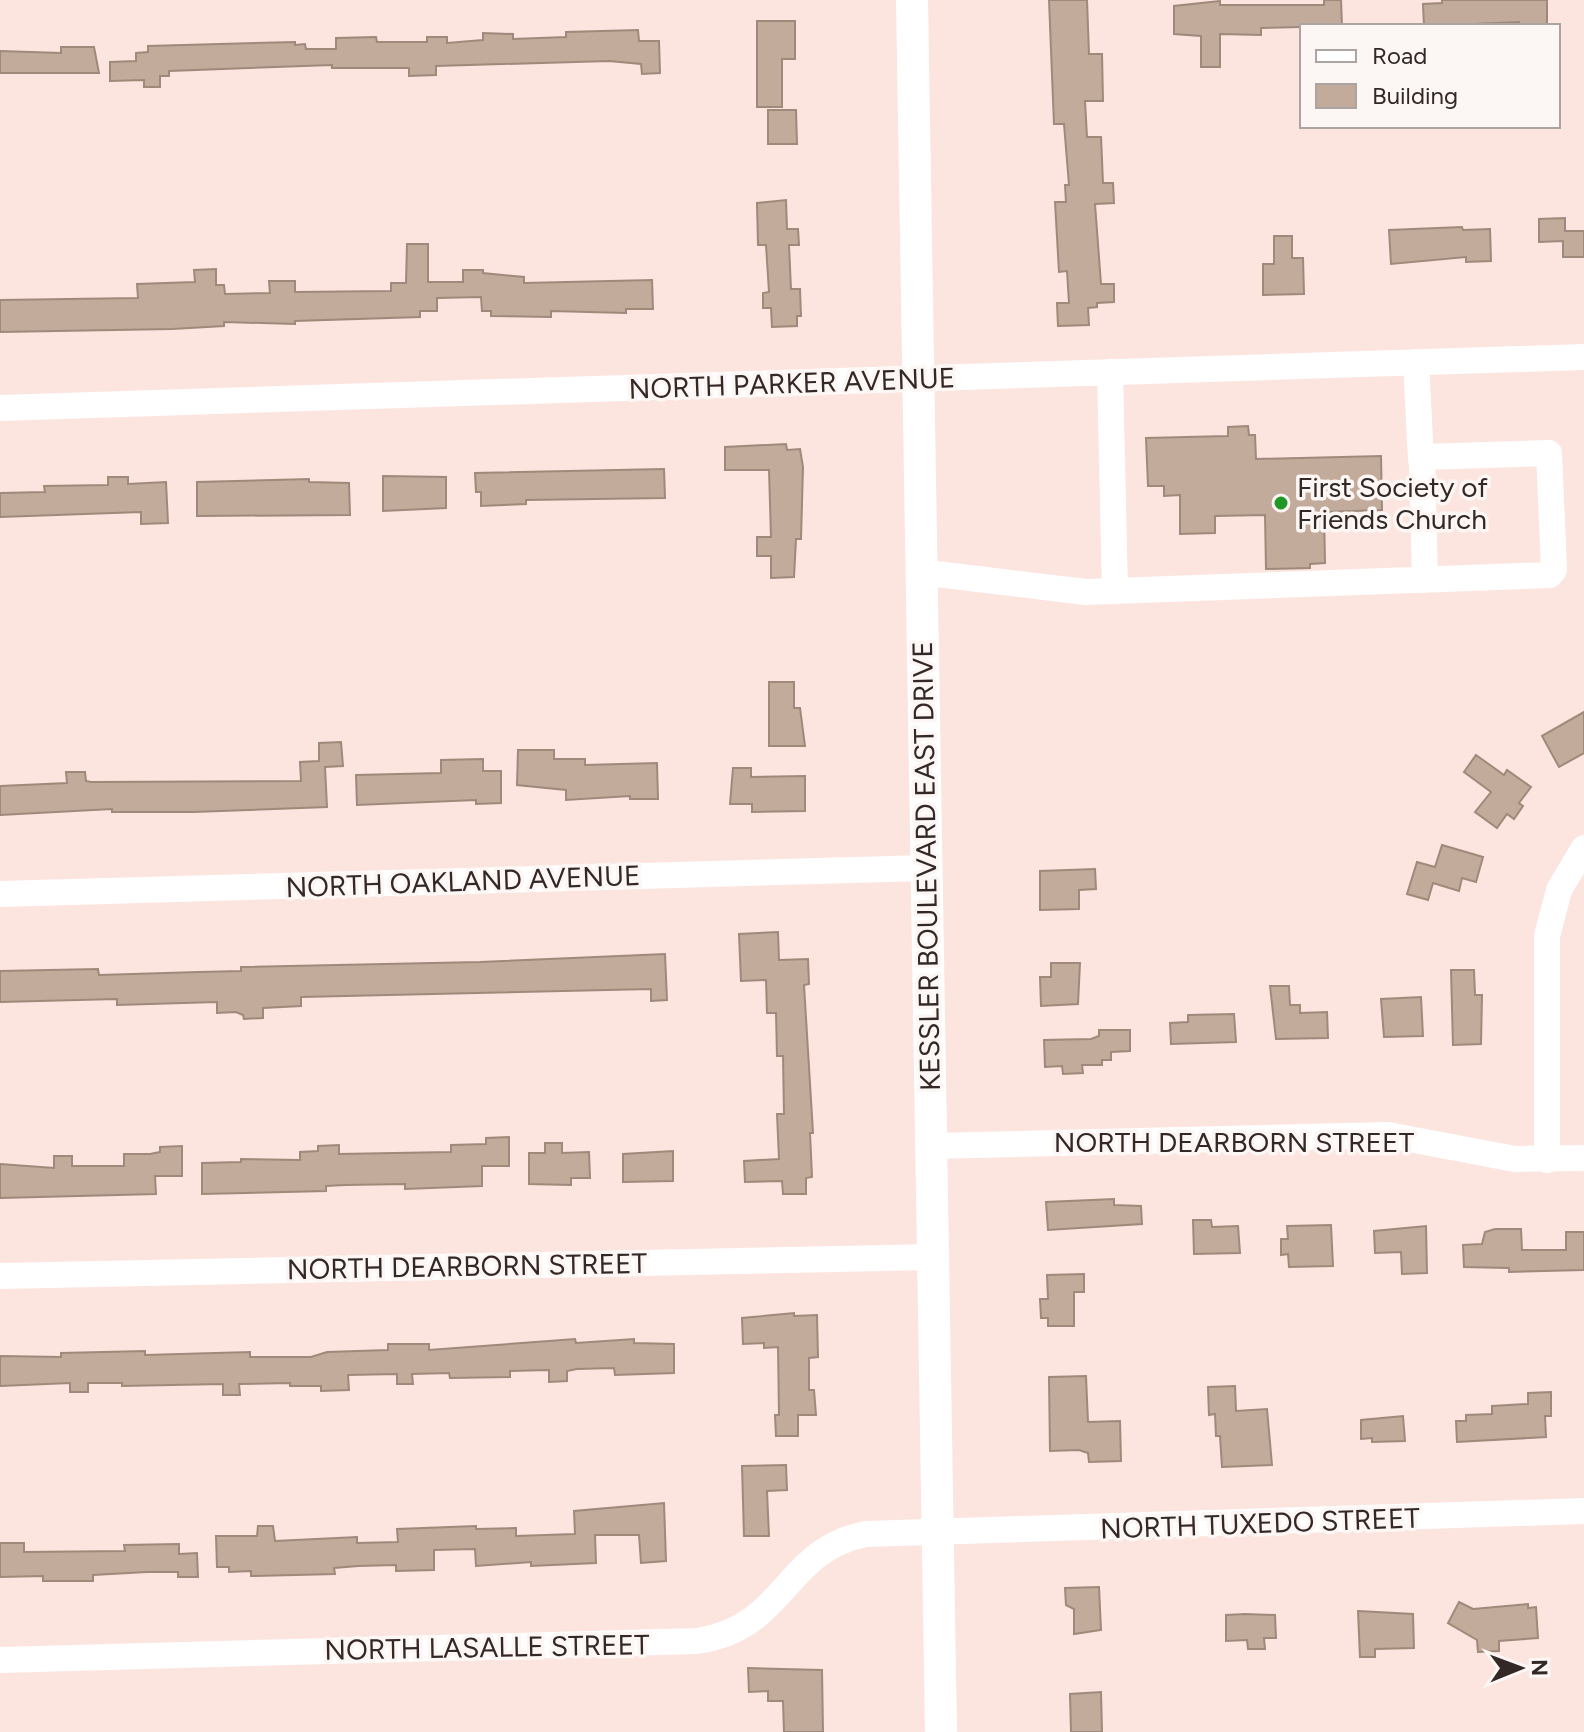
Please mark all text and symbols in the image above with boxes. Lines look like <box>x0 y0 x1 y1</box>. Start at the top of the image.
legend <box>1300 24 1560 128</box>
text: Road <box>1372 41 1427 70</box>
text: Building <box>1372 81 1458 110</box>
street label: NORTH PARKER AVENUE <box>628 360 956 406</box>
place label: First Society of Friends Church <box>1297 470 1489 536</box>
marker: First Society of Friends Church <box>1272 494 1290 512</box>
street label: KESSLER BOULEVARD EAST DRIVE <box>905 641 947 1091</box>
street label: NORTH OAKLAND AVENUE <box>285 858 641 904</box>
street label: NORTH DEARBORN STREET <box>1054 1125 1415 1159</box>
street label: NORTH DEARBORN STREET <box>287 1246 648 1286</box>
street label: NORTH TUXEDO STREET <box>1100 1500 1421 1546</box>
street label: NORTH LASALLE STREET <box>324 1627 650 1667</box>
north arrow <box>1480 1628 1560 1708</box>
text: N <box>1526 1659 1553 1676</box>

